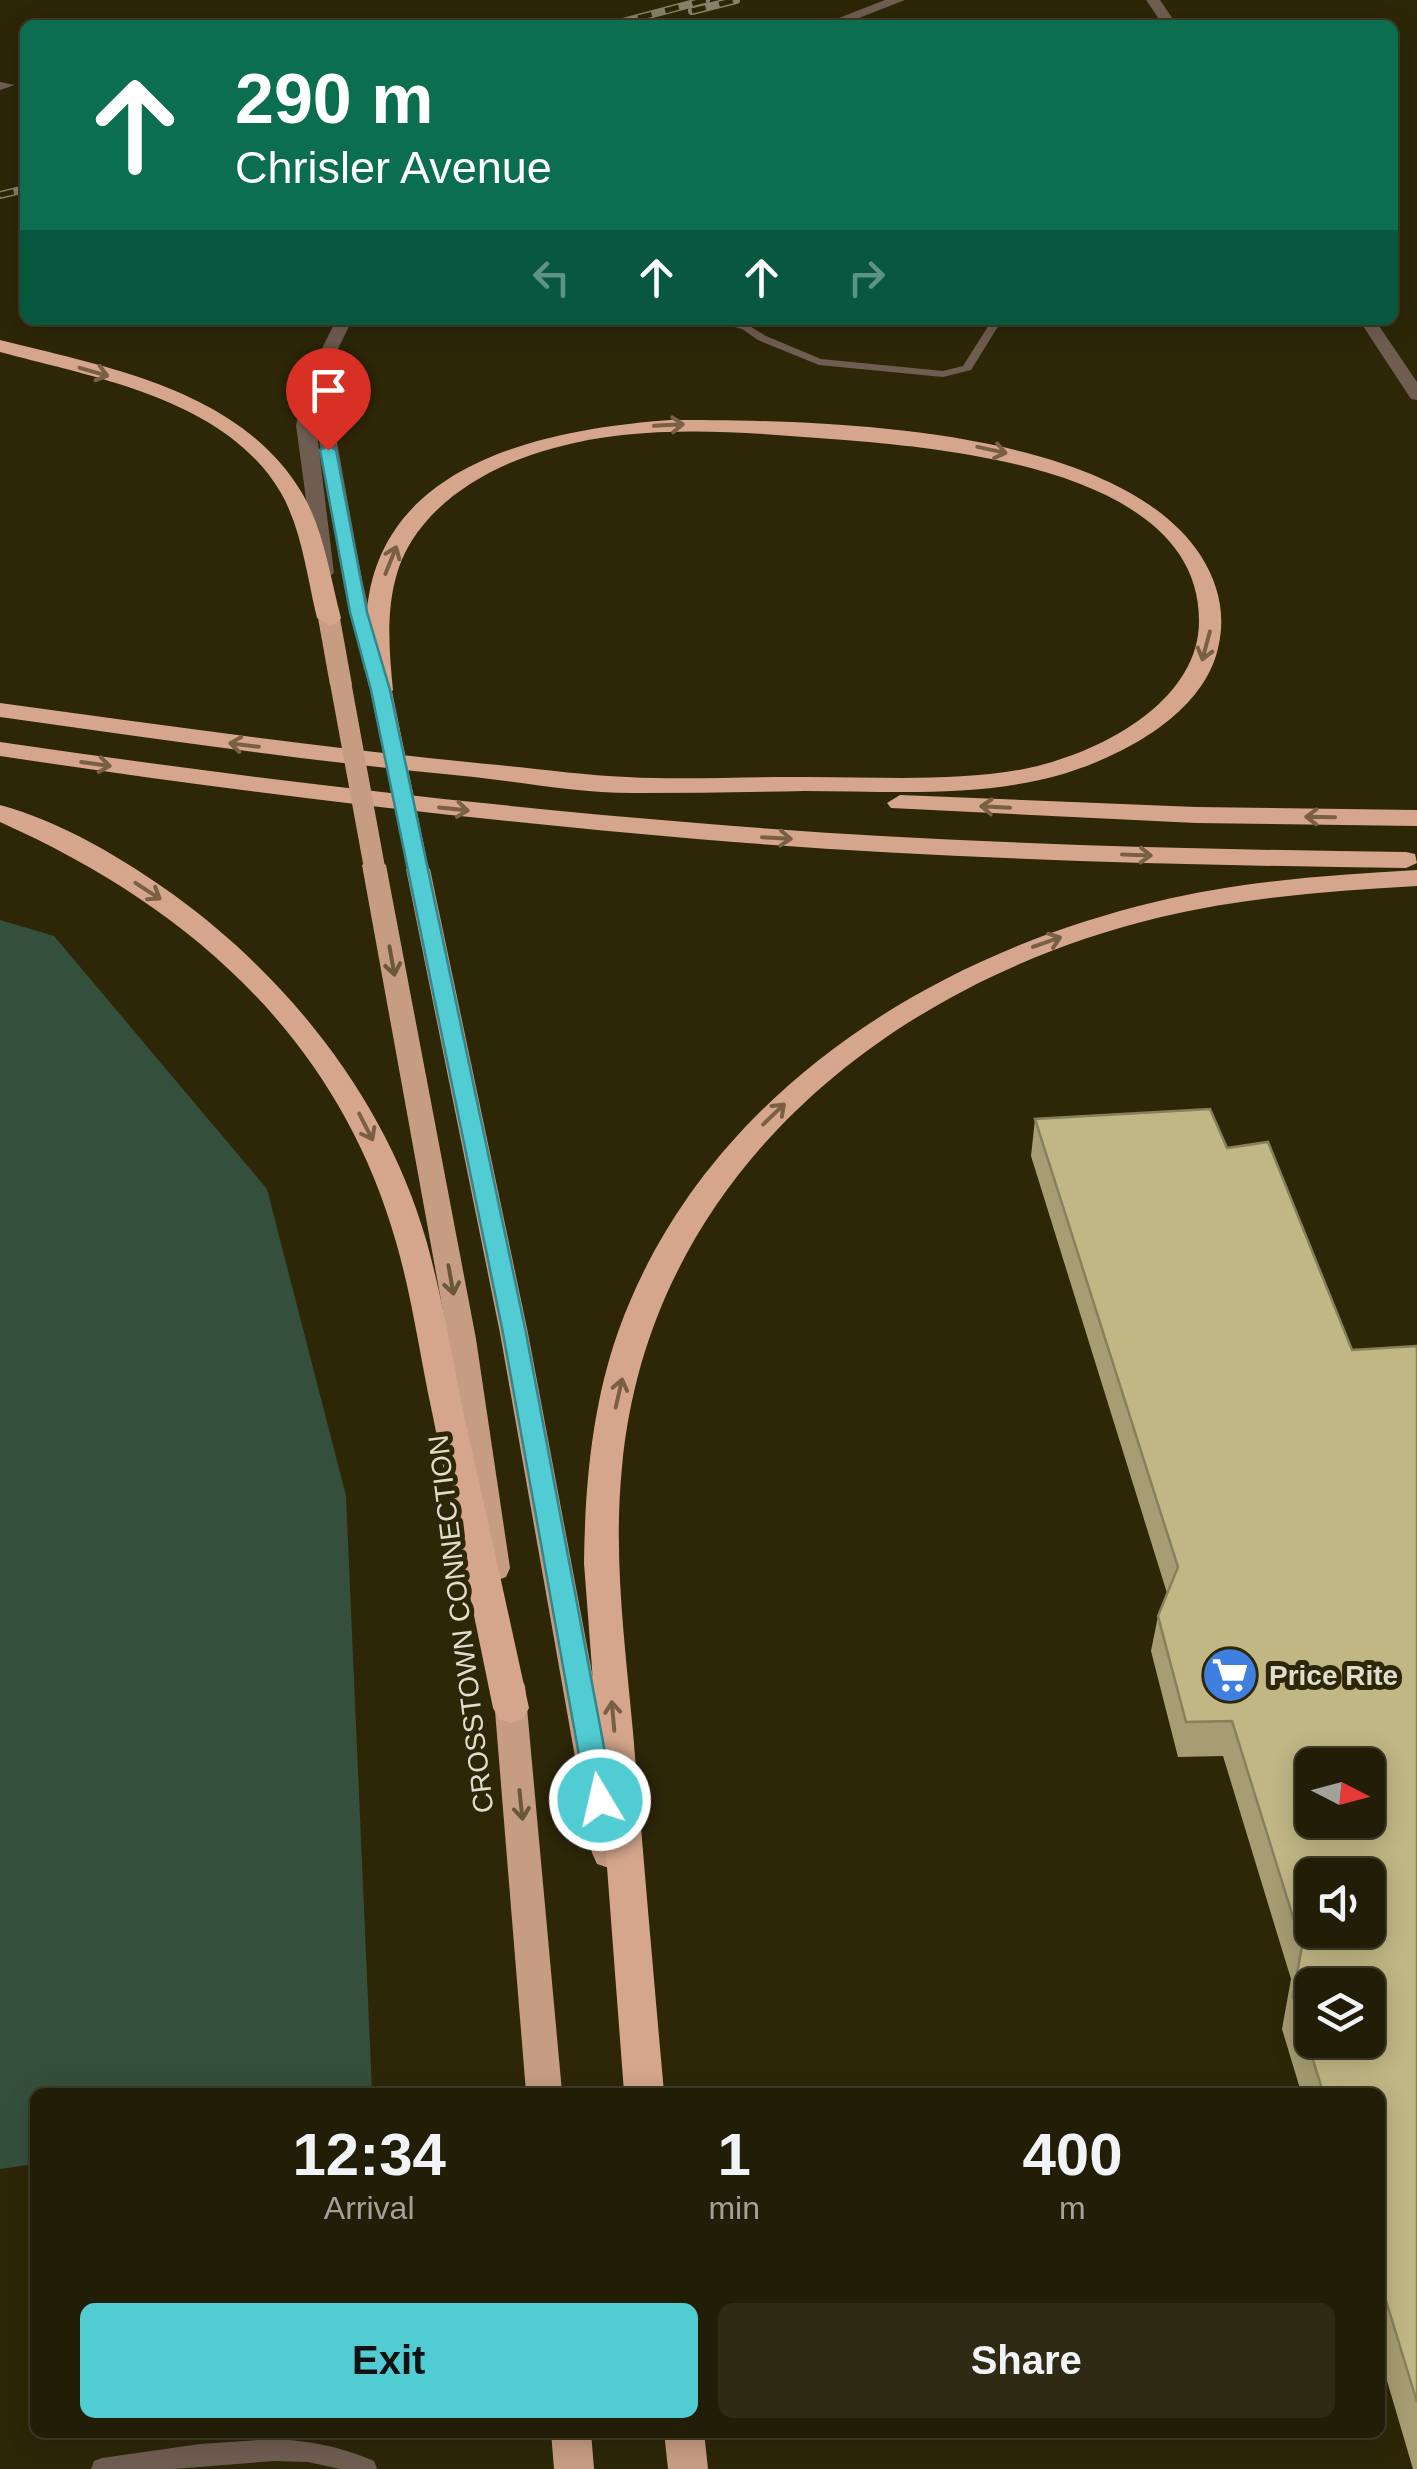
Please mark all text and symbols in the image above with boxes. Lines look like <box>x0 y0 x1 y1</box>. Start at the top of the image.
icon: ahead <box>70 60 200 190</box>
text: 290 m <box>235 60 433 138</box>
text: Chrisler Avenue <box>235 142 552 193</box>
icon: left <box>524 250 579 305</box>
icon: ahead <box>629 250 684 305</box>
icon: ahead <box>734 250 789 305</box>
icon: right <box>839 250 894 305</box>
pin <box>286 348 371 451</box>
icon: arrive <box>301 363 356 418</box>
one-way arrow <box>78 364 109 383</box>
one-way arrow <box>652 415 684 434</box>
one-way arrow <box>975 442 1007 461</box>
one-way arrow <box>384 546 402 576</box>
one-way arrow <box>1196 630 1215 661</box>
one-way arrow <box>228 735 260 754</box>
one-way arrow <box>80 756 112 774</box>
one-way arrow <box>979 798 1011 817</box>
one-way arrow <box>437 800 469 819</box>
one-way arrow <box>1304 808 1336 826</box>
one-way arrow <box>761 829 793 848</box>
one-way arrow <box>1120 845 1152 864</box>
one-way arrow <box>133 880 162 901</box>
one-way arrow <box>1030 932 1062 950</box>
one-way arrow <box>383 944 402 976</box>
one-way arrow <box>762 1102 786 1126</box>
one-way arrow <box>357 1111 376 1141</box>
one-way arrow <box>442 1263 461 1296</box>
one-way arrow <box>611 1378 629 1410</box>
street label: CROSSTOWN CONNECTION <box>422 1433 500 1815</box>
supermarket icon: Price Rite <box>1200 1645 1260 1705</box>
place label: Price Rite <box>1269 1660 1398 1691</box>
one-way arrow <box>604 1701 623 1733</box>
position arrow <box>548 1748 652 1852</box>
north arrow <box>1295 1748 1385 1838</box>
map controls <box>1295 1748 1385 2058</box>
one-way arrow <box>512 1788 531 1820</box>
button: sound <box>1295 1858 1385 1948</box>
button: layers <box>1295 1968 1385 2058</box>
text: 12:34 <box>292 2121 446 2188</box>
text: 1 <box>717 2121 751 2188</box>
text: 400 <box>1022 2121 1123 2188</box>
text: Arrival <box>324 2190 415 2226</box>
text: min <box>708 2190 760 2226</box>
text: m <box>1059 2190 1086 2226</box>
button: Exit <box>80 2303 698 2418</box>
button: Share <box>718 2303 1335 2418</box>

